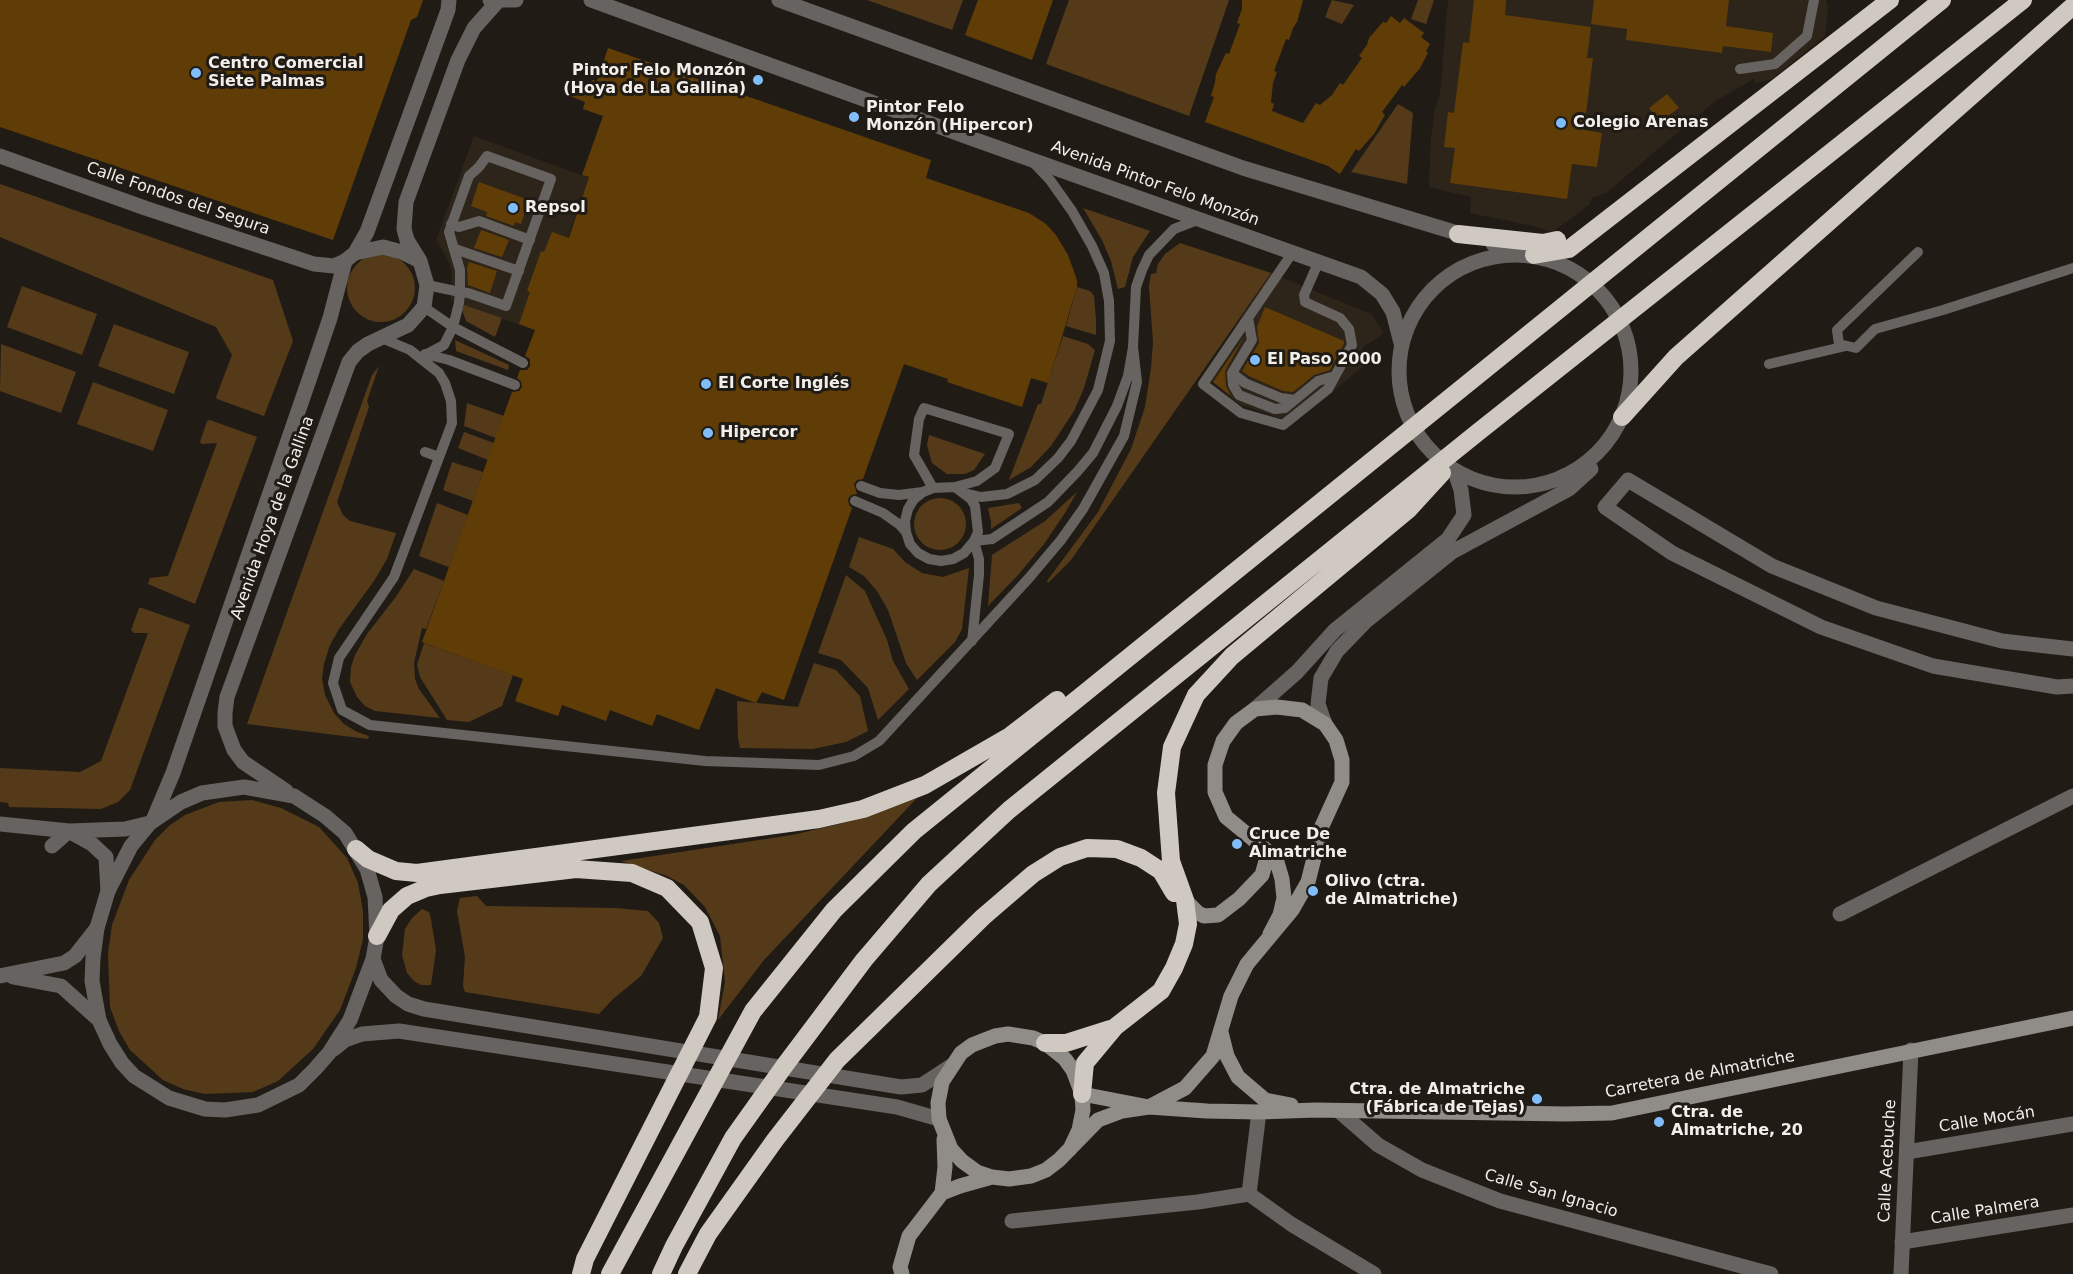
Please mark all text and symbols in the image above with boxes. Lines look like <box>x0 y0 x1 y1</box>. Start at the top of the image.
place label: Centro Comercial Siete Palmas <box>208 54 363 92</box>
place label: Pintor Felo Monzón (Hoya de La Gallina) <box>563 61 746 99</box>
marker: Centro Comercial Siete Palmas <box>189 66 203 80</box>
marker: Pintor Felo Monzón (Hoya de La Gallina) <box>751 73 765 87</box>
place label: Pintor Felo Monzón (Hipercor) <box>866 98 1034 136</box>
marker: Pintor Felo Monzón (Hipercor) <box>847 110 861 124</box>
place label: Colegio Arenas <box>1573 113 1708 133</box>
marker: Colegio Arenas <box>1554 116 1568 130</box>
street label: Avenida Pintor Felo Monzón <box>1048 137 1262 231</box>
street label: Calle Fondos del Segura <box>84 159 272 239</box>
place label: Repsol <box>525 198 586 218</box>
marker: Repsol <box>506 201 520 215</box>
place label: El Paso 2000 <box>1267 350 1382 370</box>
marker: El Paso 2000 <box>1248 353 1262 367</box>
place label: El Corte Inglés <box>718 374 849 394</box>
marker: El Corte Inglés <box>699 377 713 391</box>
street label: Avenida Hoya de la Gallina <box>227 414 319 622</box>
place label: Hipercor <box>720 423 797 443</box>
marker: Hipercor <box>701 426 715 440</box>
place label: Cruce De Almatriche <box>1249 825 1347 863</box>
marker: Cruce De Almatriche <box>1230 837 1244 851</box>
place label: Olivo (ctra. de Almatriche) <box>1325 872 1458 910</box>
marker: Olivo (ctra. de Almatriche) <box>1306 884 1320 898</box>
street label: Carretera de Almatriche <box>1604 1047 1796 1103</box>
place label: Ctra. de Almatriche (Fábrica de Tejas) <box>1349 1080 1525 1118</box>
marker: Ctra. de Almatriche (Fábrica de Tejas) <box>1530 1092 1544 1106</box>
street label: Calle Acebuche <box>1875 1099 1901 1223</box>
place label: Ctra. de Almatriche, 20 <box>1671 1103 1803 1141</box>
street label: Calle Mocán <box>1938 1103 2036 1137</box>
marker: Ctra. de Almatriche, 20 <box>1652 1115 1666 1129</box>
street label: Calle San Ignacio <box>1482 1166 1620 1222</box>
street label: Calle Palmera <box>1929 1193 2041 1229</box>

